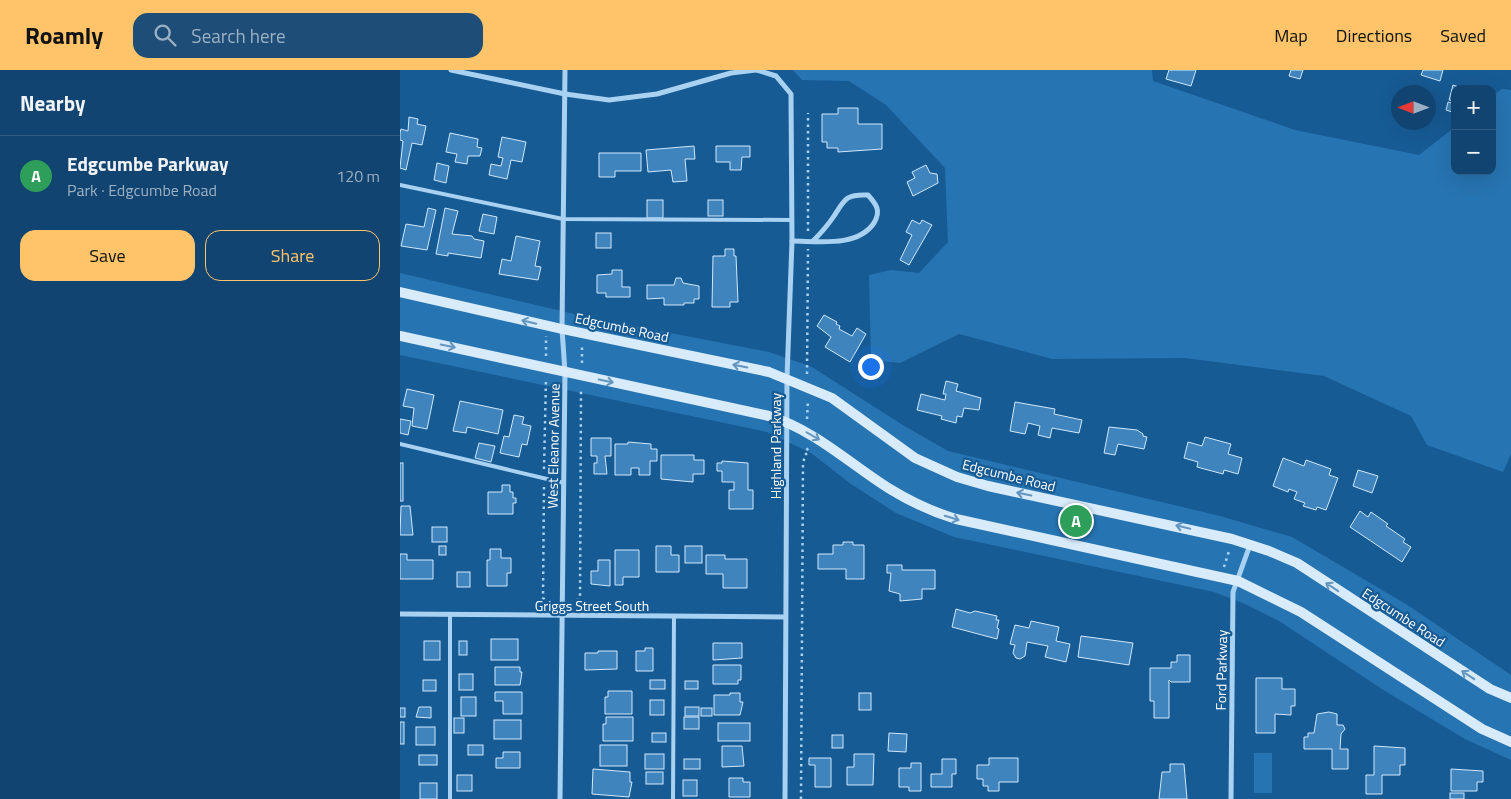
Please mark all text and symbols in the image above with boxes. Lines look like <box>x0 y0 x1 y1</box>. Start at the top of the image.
search box <box>133 13 483 58</box>
text: Roamly <box>25 17 103 53</box>
icon: search <box>151 21 179 49</box>
text: Search here <box>191 21 286 50</box>
text: Map <box>1274 22 1308 49</box>
text: Directions <box>1336 22 1412 49</box>
text: Saved <box>1440 22 1486 49</box>
north arrow <box>1391 85 1436 130</box>
map controls <box>1451 85 1496 175</box>
button: + <box>1451 85 1496 130</box>
text: Nearby <box>20 87 85 119</box>
button: − <box>1451 130 1496 175</box>
text: Edgcumbe Parkway <box>67 149 229 178</box>
text: A <box>31 164 41 188</box>
text: 120 m <box>336 164 380 188</box>
text: Park · Edgcumbe Road <box>67 178 217 202</box>
button: Save <box>20 230 195 281</box>
button: Share <box>205 230 380 281</box>
street label: Edgcumbe Road <box>573 307 671 347</box>
one-way arrow <box>522 317 538 326</box>
one-way arrow <box>439 342 455 352</box>
your location <box>858 354 884 380</box>
one-way arrow <box>732 360 748 370</box>
one-way arrow <box>598 377 614 386</box>
street label: West Eleanor Avenue <box>541 383 565 509</box>
street label: Highland Parkway <box>765 392 786 499</box>
one-way arrow <box>806 431 821 441</box>
street label: Edgcumbe Road <box>960 453 1058 497</box>
one-way arrow <box>1016 489 1032 498</box>
pin: A <box>1060 502 1092 540</box>
one-way arrow <box>944 513 960 523</box>
one-way arrow <box>1175 522 1191 531</box>
one-way arrow <box>1325 581 1339 592</box>
street label: Edgcumbe Road <box>1358 582 1450 652</box>
street label: Griggs Street South <box>535 595 649 616</box>
street label: Ford Parkway <box>1210 629 1232 711</box>
one-way arrow <box>1462 670 1476 680</box>

